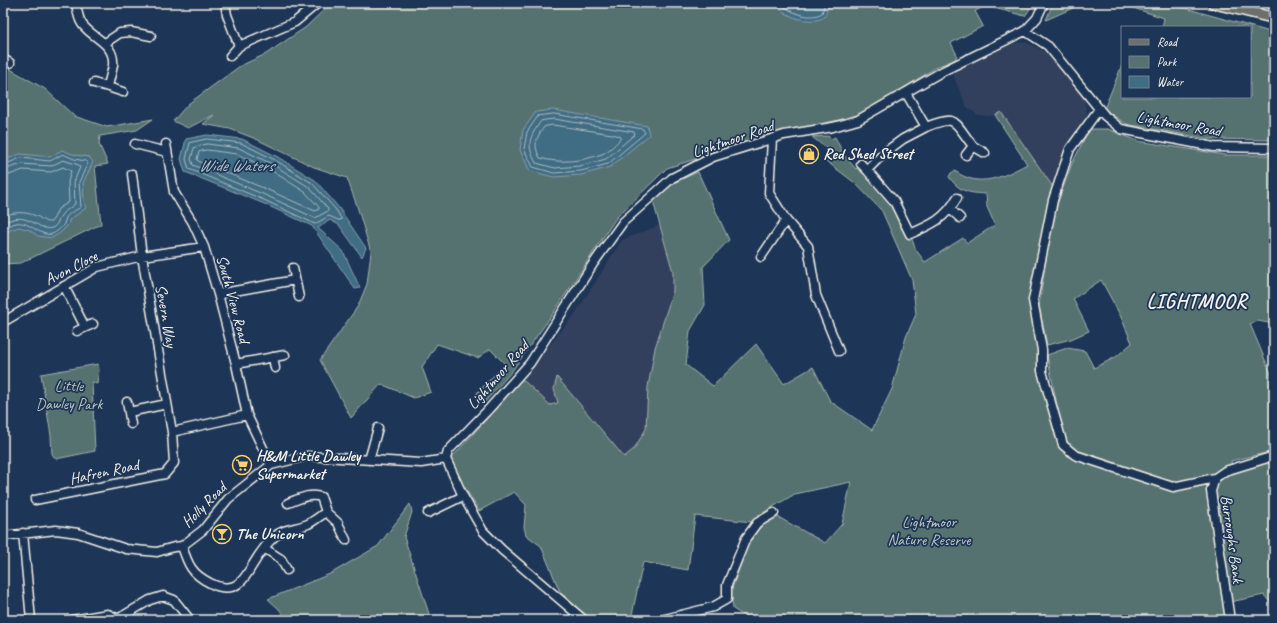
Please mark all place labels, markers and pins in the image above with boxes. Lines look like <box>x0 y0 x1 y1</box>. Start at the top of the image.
shop icon: Red Shed Street <box>798 143 820 165</box>
place label: Red Shed Street <box>823 144 916 164</box>
place label: H&M Little Dawley Supermarket <box>256 446 362 484</box>
supermarket icon: H&M Little Dawley Supermarket <box>231 454 253 476</box>
bar icon: The Unicorn <box>211 523 233 545</box>
place label: The Unicorn <box>236 524 304 544</box>

